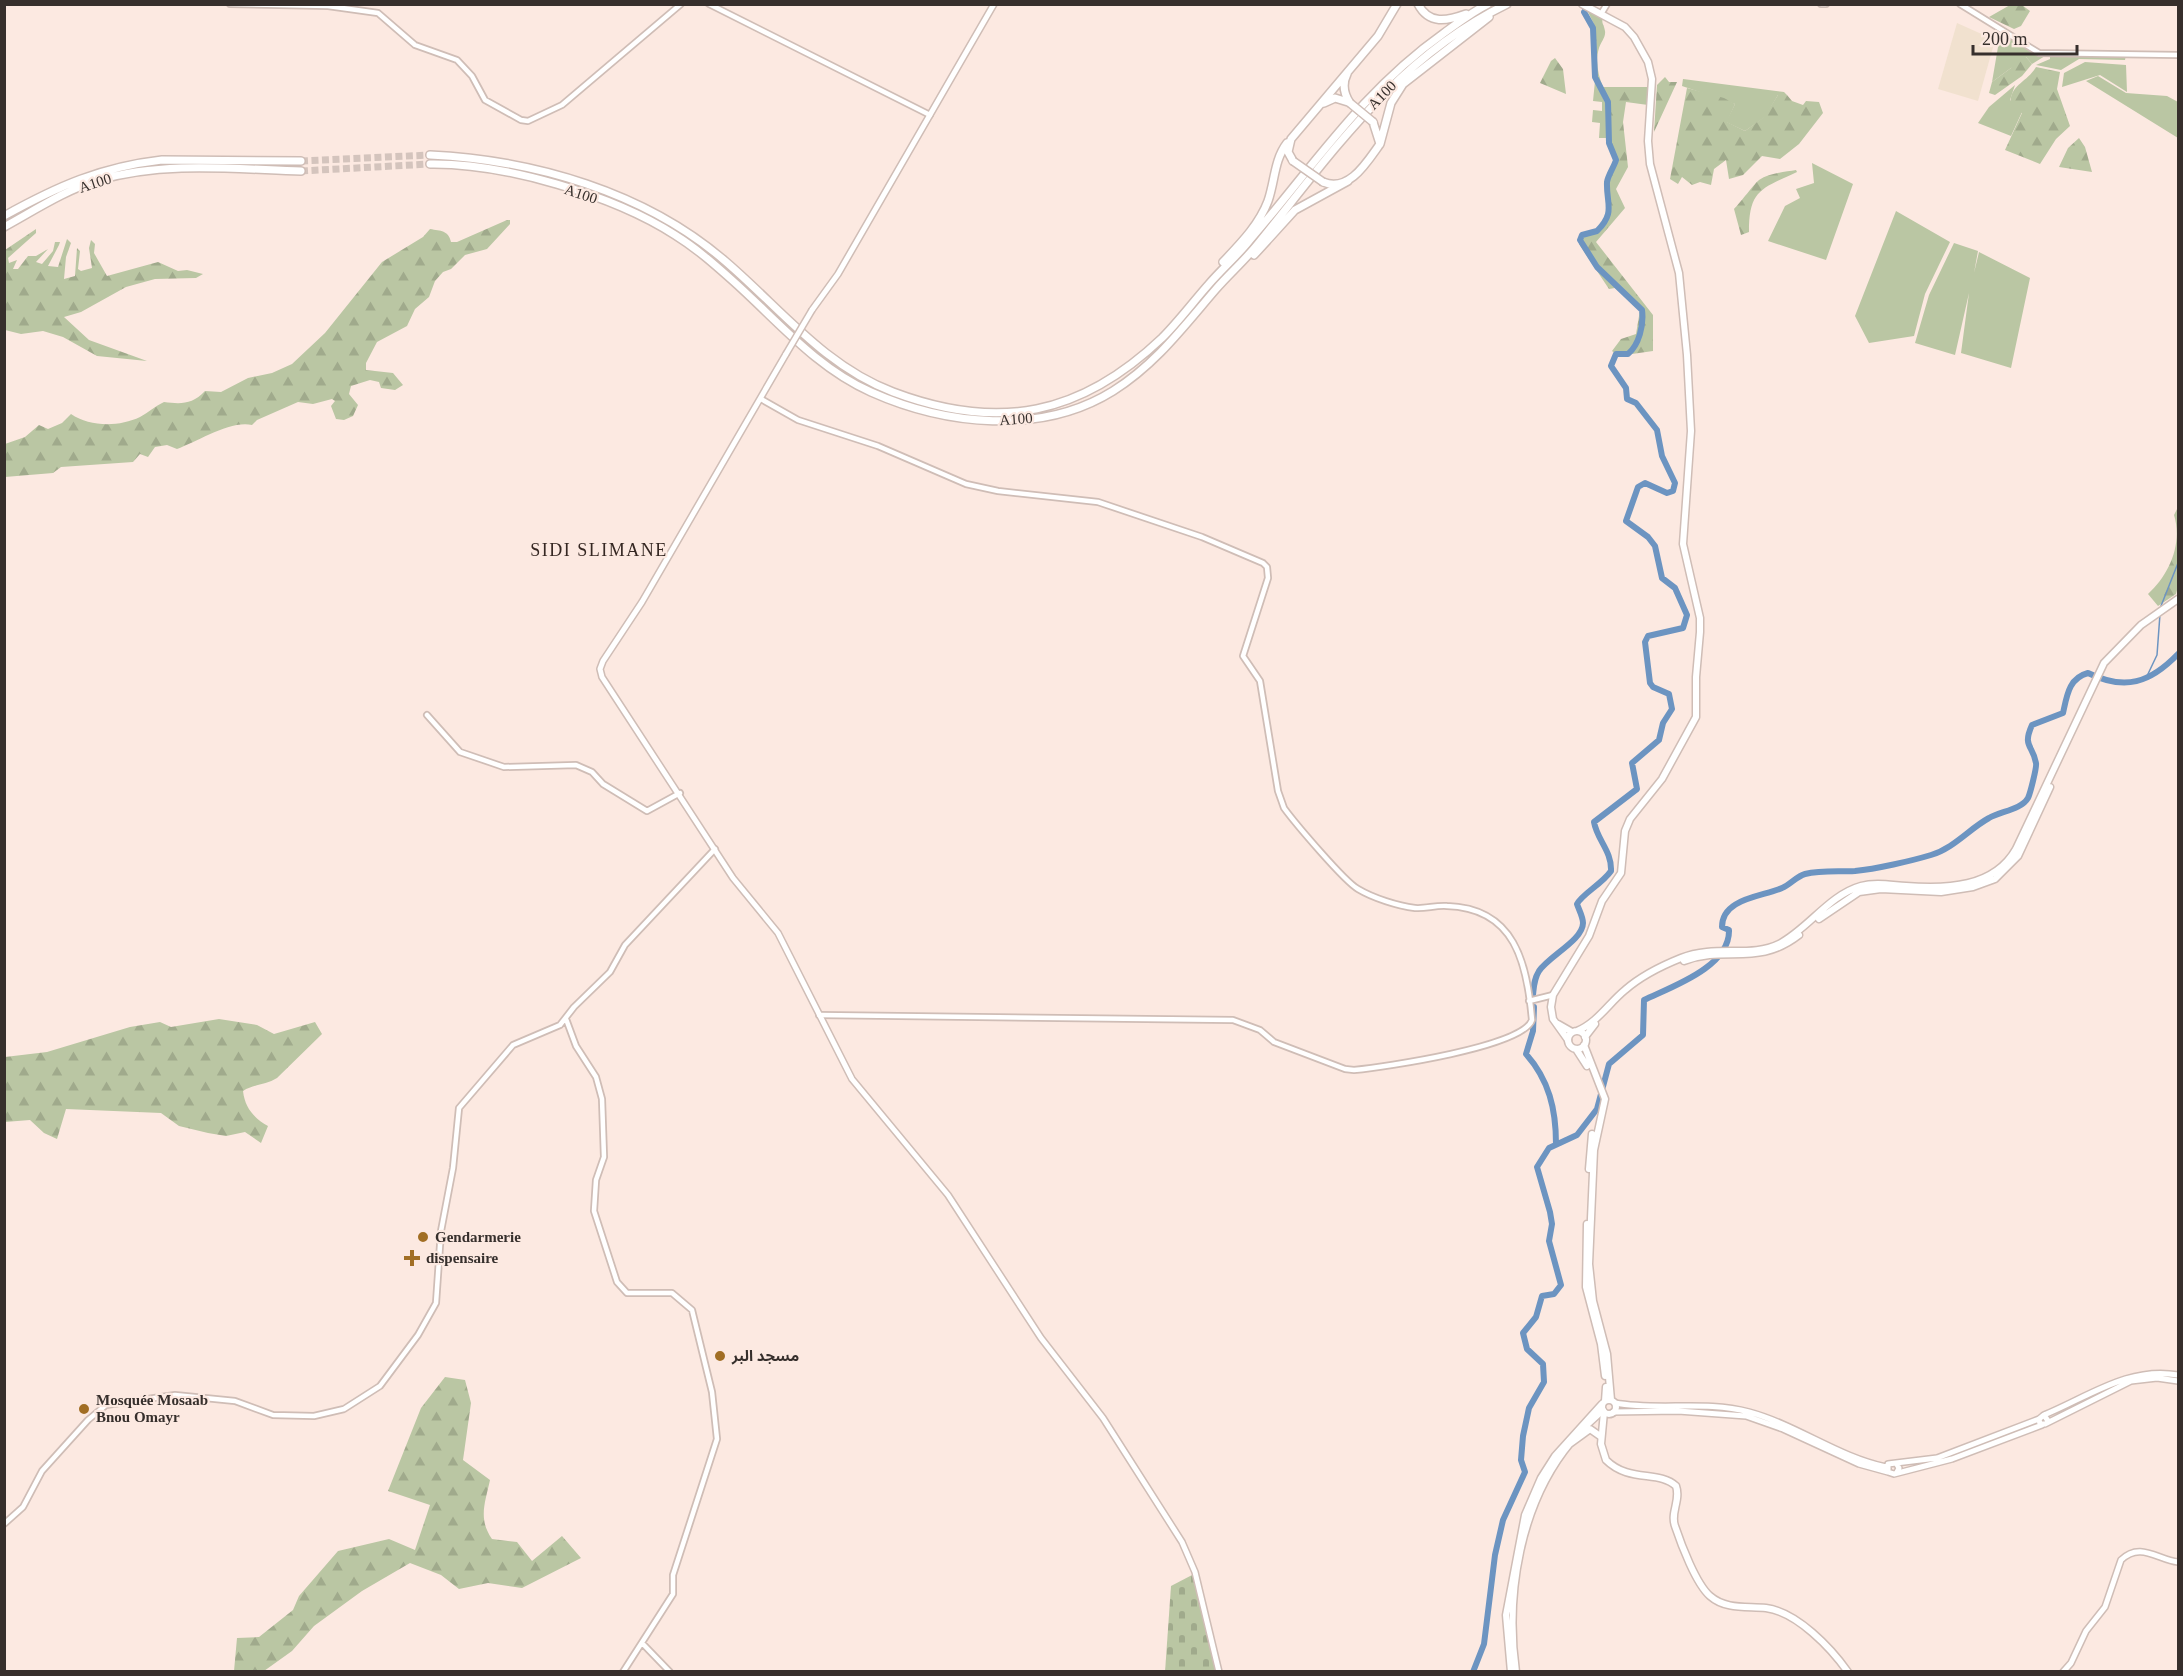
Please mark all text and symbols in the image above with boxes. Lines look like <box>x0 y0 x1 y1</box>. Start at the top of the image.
scale bar <box>1973 18 2076 56</box>
text: 200 m <box>1982 29 2028 49</box>
street label: A100 <box>1365 77 1399 113</box>
street label: A100 <box>77 170 113 196</box>
street label: A100 <box>563 181 599 207</box>
street label: A100 <box>999 410 1033 428</box>
district label: SIDI SLIMANE <box>530 540 668 560</box>
place label: Gendarmerie <box>435 1229 521 1245</box>
marker: Gendarmerie <box>416 1230 430 1244</box>
marker: dispensaire <box>403 1249 421 1267</box>
place label: dispensaire <box>426 1250 499 1266</box>
place label: مسجد البر <box>731 1348 799 1365</box>
marker: مسجد البر <box>713 1349 727 1363</box>
place label: Mosquée Mosaab Bnou Omayr <box>96 1392 208 1425</box>
marker: Mosquée Mosaab Bnou Omayr <box>77 1402 91 1416</box>

